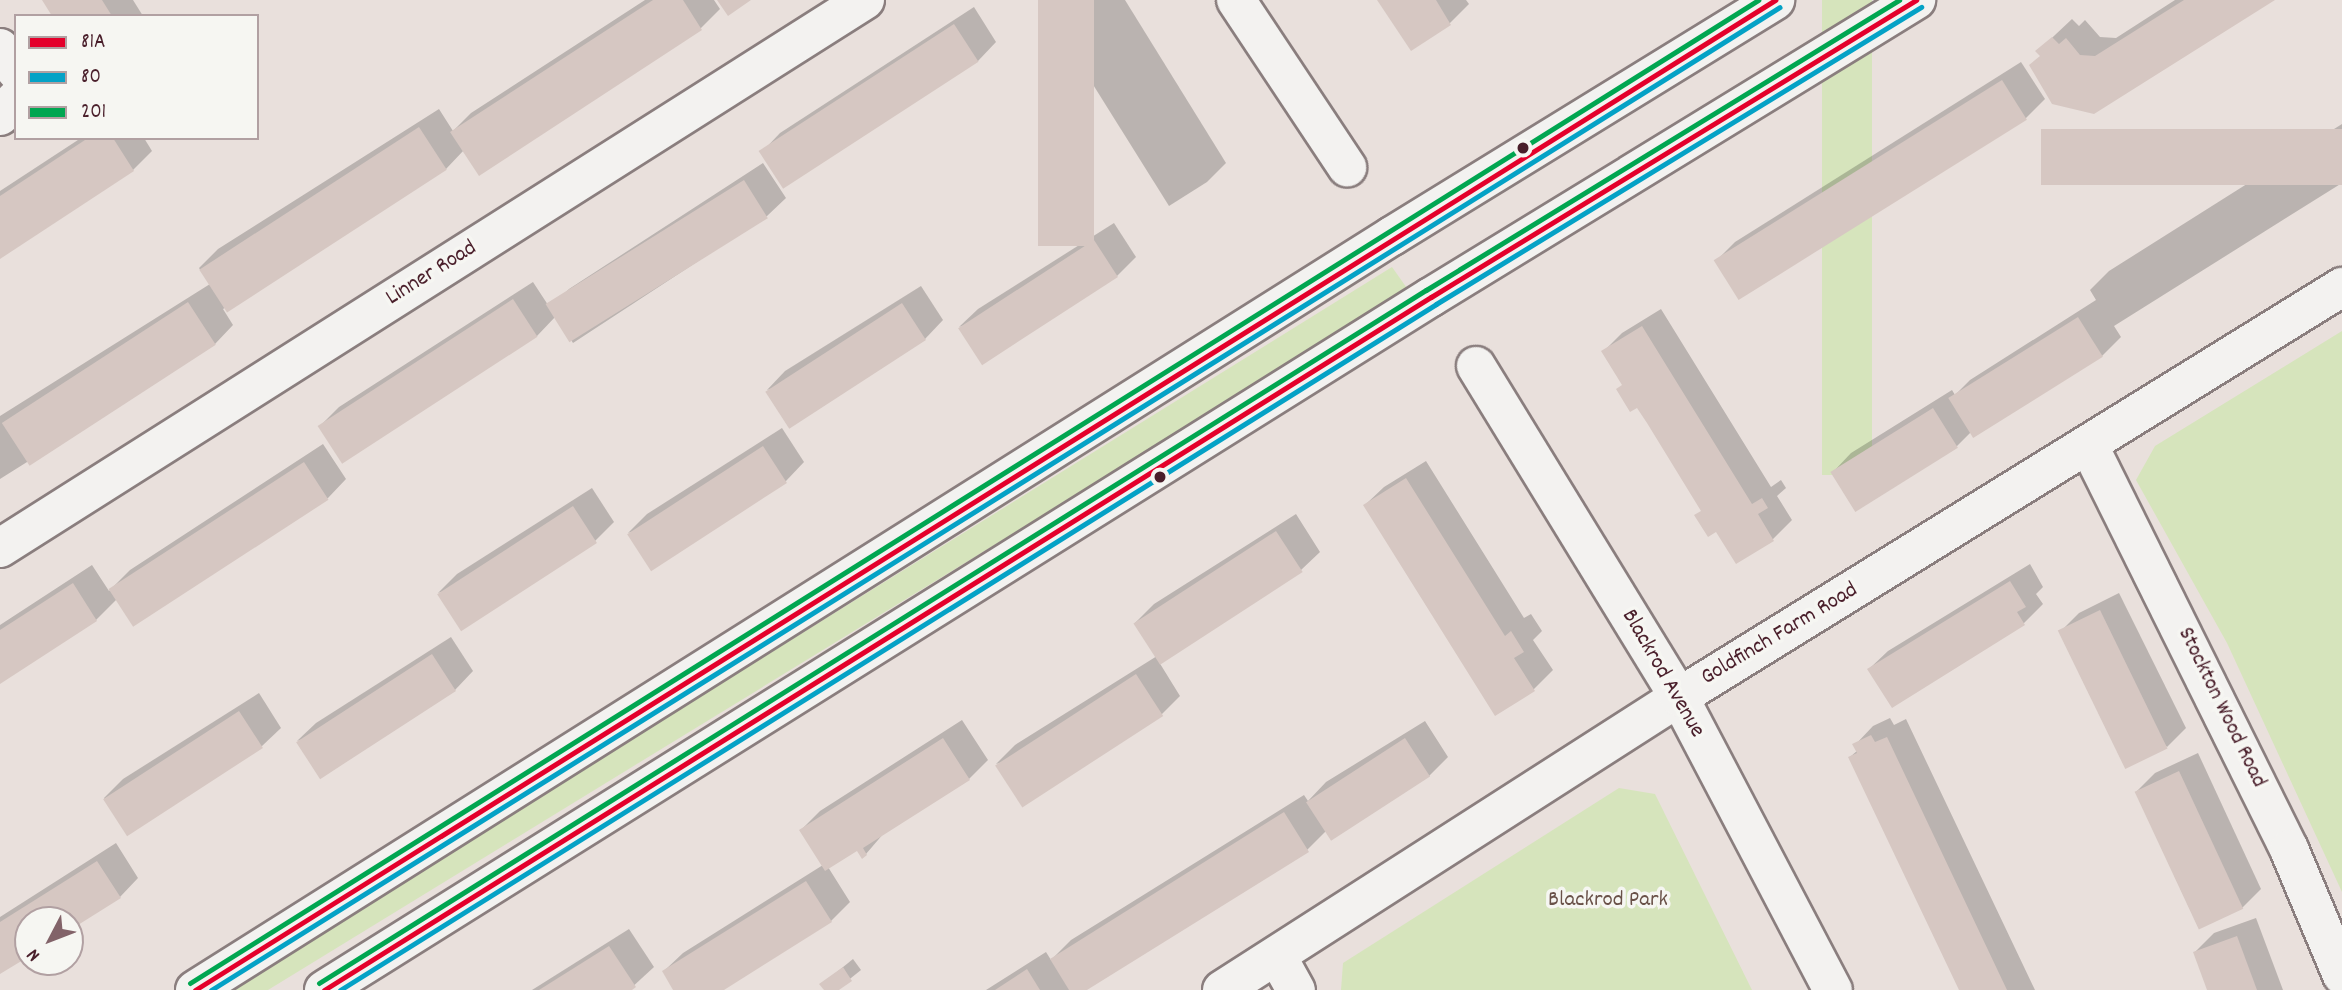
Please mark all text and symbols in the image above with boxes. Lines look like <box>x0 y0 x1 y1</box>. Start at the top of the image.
legend <box>14 14 259 140</box>
text: 81A <box>81 28 106 58</box>
text: 80 <box>81 63 101 93</box>
text: 201 <box>81 98 106 128</box>
unlabelled marker <box>1516 141 1530 155</box>
street label: Linner Road <box>382 235 482 313</box>
unlabelled marker <box>1153 470 1167 484</box>
street label: Goldfinch Farm Road <box>1697 577 1863 693</box>
street label: Blackrod Avenue <box>1614 605 1710 743</box>
street label: Stockton Wood Road <box>2170 623 2272 793</box>
park label: Blackrod Park <box>1548 887 1668 915</box>
north arrow <box>14 906 84 976</box>
text: N <box>21 942 48 967</box>

